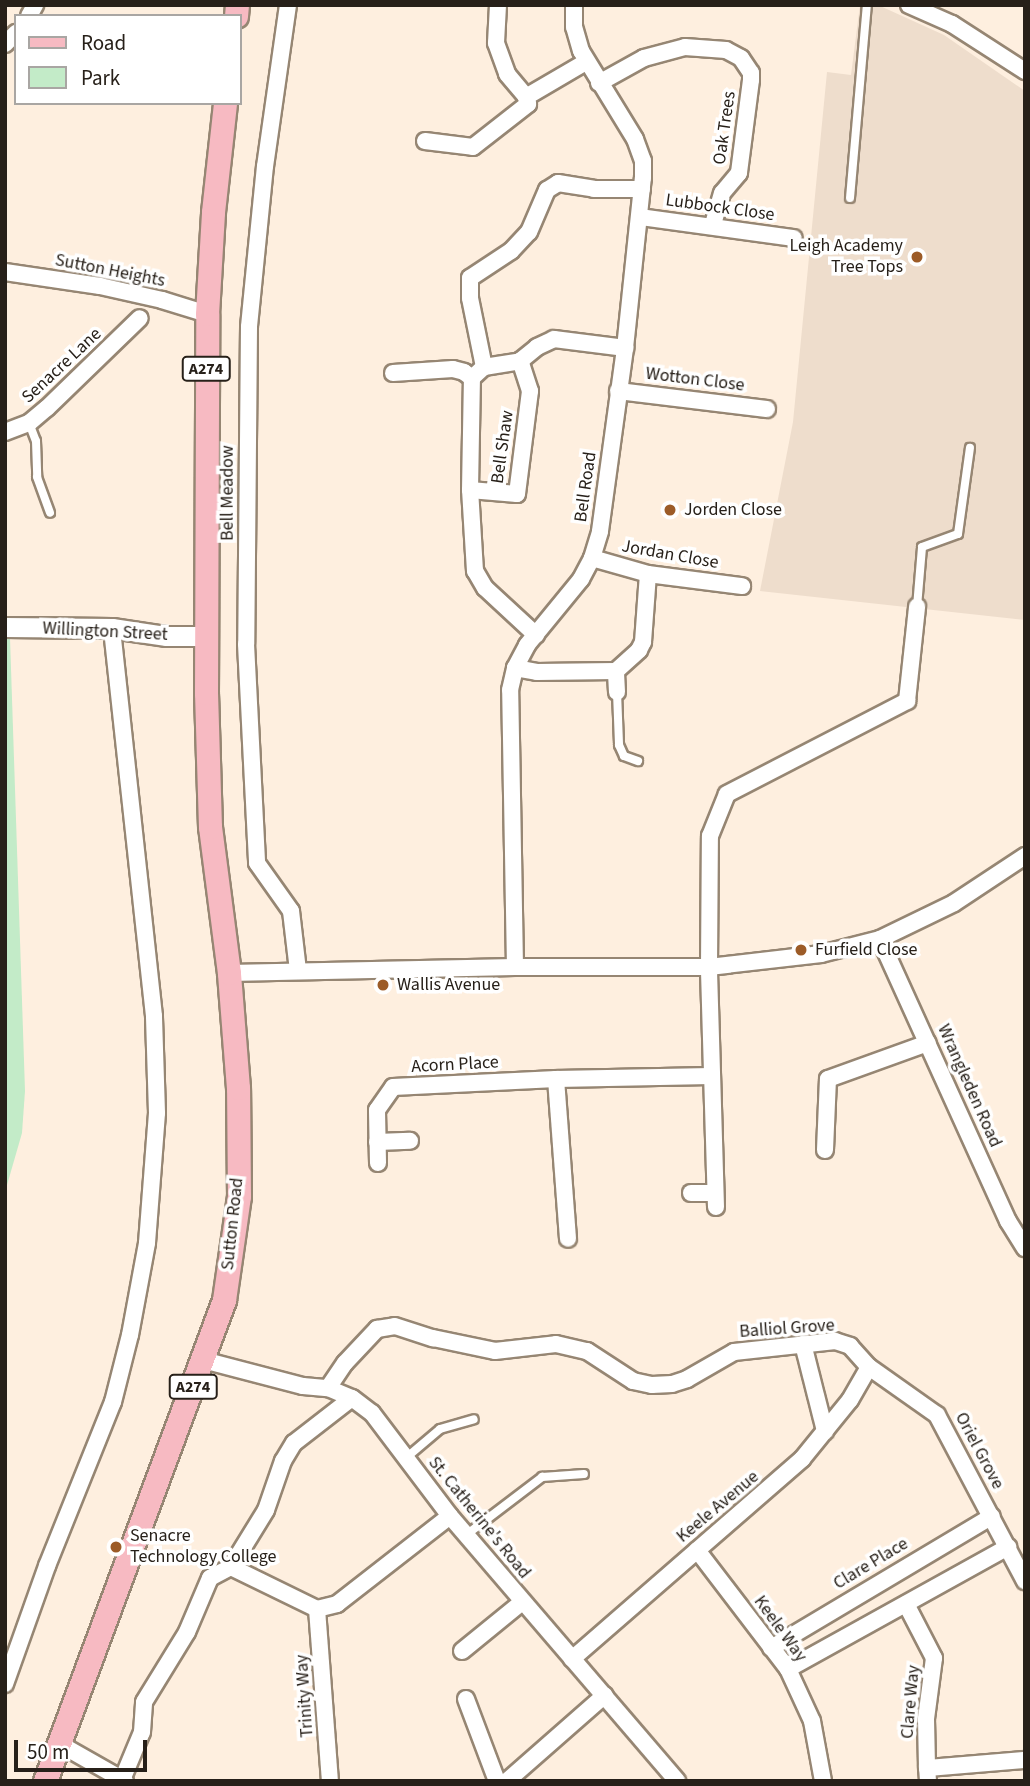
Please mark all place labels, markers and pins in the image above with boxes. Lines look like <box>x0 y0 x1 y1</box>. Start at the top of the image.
place label: Leigh Academy Tree Tops <box>790 236 903 278</box>
marker: Leigh Academy Tree Tops <box>909 249 925 265</box>
place label: Jorden Close <box>684 499 782 521</box>
marker: Jorden Close <box>662 502 678 518</box>
place label: Furfield Close <box>815 939 917 961</box>
marker: Furfield Close <box>793 942 809 958</box>
place label: Wallis Avenue <box>397 974 500 996</box>
marker: Wallis Avenue <box>375 977 391 993</box>
place label: Senacre Technology College <box>130 1526 276 1568</box>
marker: Senacre Technology College <box>108 1539 124 1555</box>

